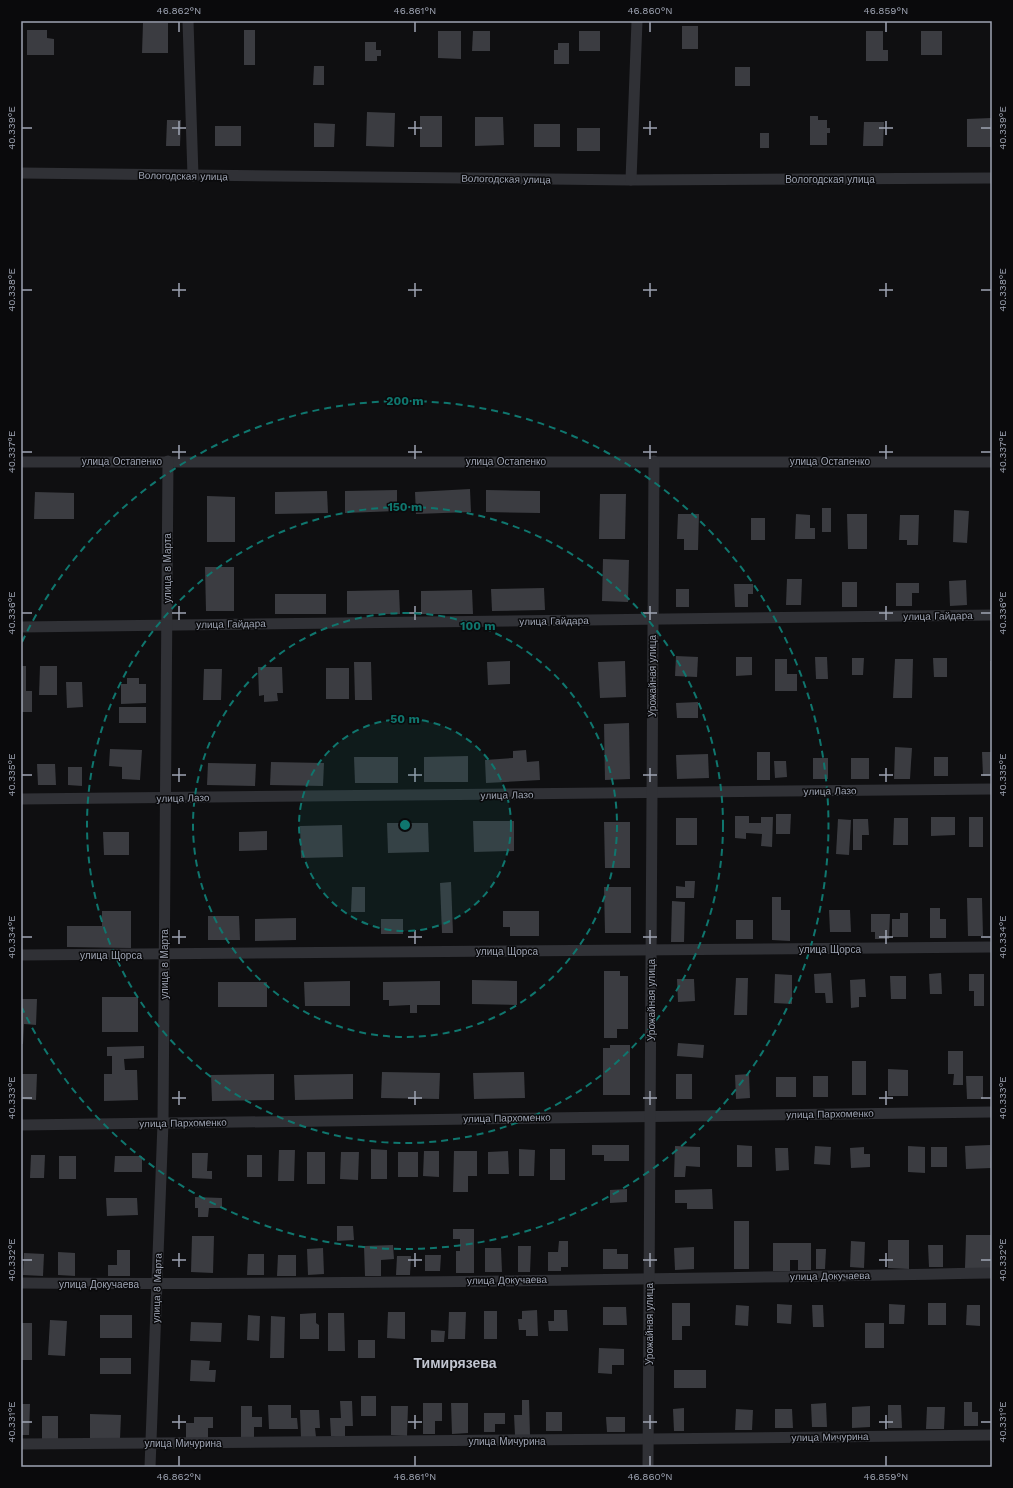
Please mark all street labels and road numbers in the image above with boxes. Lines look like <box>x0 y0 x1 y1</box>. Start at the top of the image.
street label: Вологодская улица <box>138 170 228 182</box>
street label: Вологодская улица <box>461 173 551 185</box>
street label: Вологодская улица <box>785 174 875 185</box>
street label: улица Остапенко <box>82 456 163 467</box>
street label: улица Остапенко <box>466 456 547 467</box>
street label: улица Остапенко <box>790 456 871 467</box>
street label: улица 8 Марта <box>162 533 173 603</box>
street label: улица Гайдара <box>903 610 973 622</box>
street label: улица Гайдара <box>519 615 589 627</box>
street label: улица Гайдара <box>196 618 266 630</box>
street label: Урожайная улица <box>647 634 658 717</box>
street label: улица Лазо <box>803 785 857 797</box>
street label: улица Лазо <box>480 789 534 801</box>
street label: улица Лазо <box>156 792 210 804</box>
street label: улица 8 Марта <box>159 929 170 999</box>
street label: улица Щорса <box>799 944 861 955</box>
street label: улица Щорса <box>476 946 538 957</box>
street label: улица Щорса <box>80 950 142 961</box>
street label: Урожайная улица <box>646 958 657 1041</box>
street label: улица Пархоменко <box>786 1108 874 1120</box>
street label: улица Пархоменко <box>463 1112 551 1124</box>
street label: улица Пархоменко <box>139 1117 227 1129</box>
street label: улица 8 Марта <box>150 1252 164 1323</box>
street label: улица Докучаева <box>790 1270 870 1282</box>
street label: улица Докучаева <box>467 1274 547 1286</box>
street label: улица Докучаева <box>59 1279 139 1290</box>
street label: Урожайная улица <box>644 1282 655 1365</box>
street label: улица Мичурина <box>791 1431 869 1443</box>
street label: улица Мичурина <box>468 1436 546 1447</box>
street label: улица Мичурина <box>144 1438 222 1449</box>

